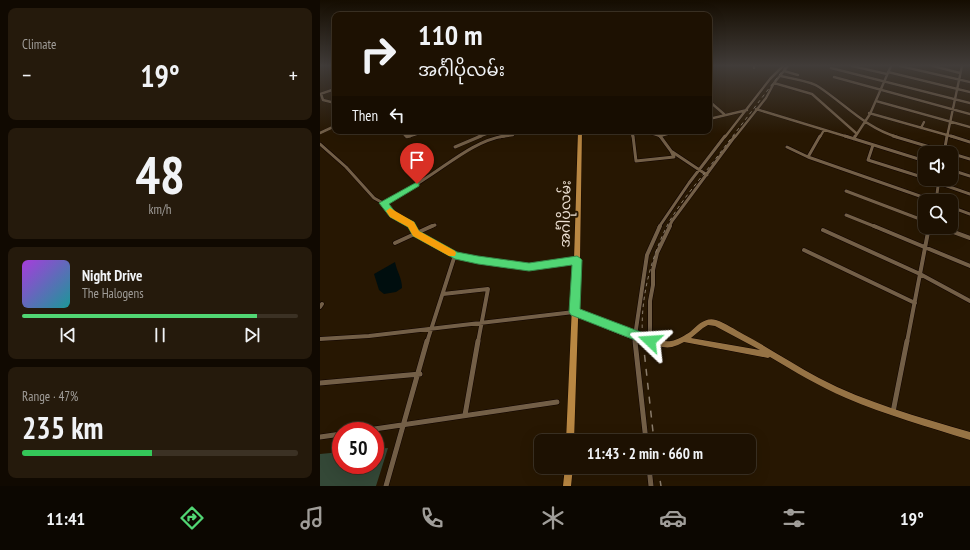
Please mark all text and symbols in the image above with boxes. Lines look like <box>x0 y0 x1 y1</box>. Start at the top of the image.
text: 110 m <box>418 16 482 53</box>
icon: right <box>352 28 404 80</box>
text: Climate <box>22 36 56 53</box>
text: 19° <box>140 56 180 95</box>
text: အင်္ဂါပိုလမ်း <box>418 58 505 81</box>
text: − <box>22 61 31 89</box>
text: + <box>289 61 298 89</box>
icon: left <box>386 104 408 126</box>
text: Then <box>352 106 378 125</box>
text: 48 <box>135 141 185 208</box>
pin <box>400 143 434 184</box>
map controls <box>918 146 958 234</box>
button: sound <box>918 146 958 186</box>
icon: arrive <box>406 149 428 171</box>
street label: အင်္ဂါပိုလမ်း <box>554 180 578 248</box>
button: search <box>918 194 958 234</box>
text: km/h <box>148 201 172 218</box>
text: Night Drive <box>82 266 142 285</box>
text: The Halogens <box>82 285 144 302</box>
position arrow <box>629 320 671 362</box>
icon: previous <box>57 324 79 346</box>
icon: pause <box>149 324 171 346</box>
icon: next <box>241 324 263 346</box>
text: Range · 47% <box>22 388 78 405</box>
text: 235 km <box>22 408 103 447</box>
speed limit sign: 50 <box>332 422 384 474</box>
text: 11:43 · 2 min · 660 m <box>587 444 703 463</box>
icon: directions <box>178 504 206 532</box>
icon: music <box>298 504 326 532</box>
icon: phone <box>418 504 446 532</box>
icon: climate <box>539 504 567 532</box>
icon: car <box>659 504 687 532</box>
icon: filters <box>780 504 808 532</box>
text: 11:41 <box>46 507 85 530</box>
text: 19° <box>900 507 924 530</box>

